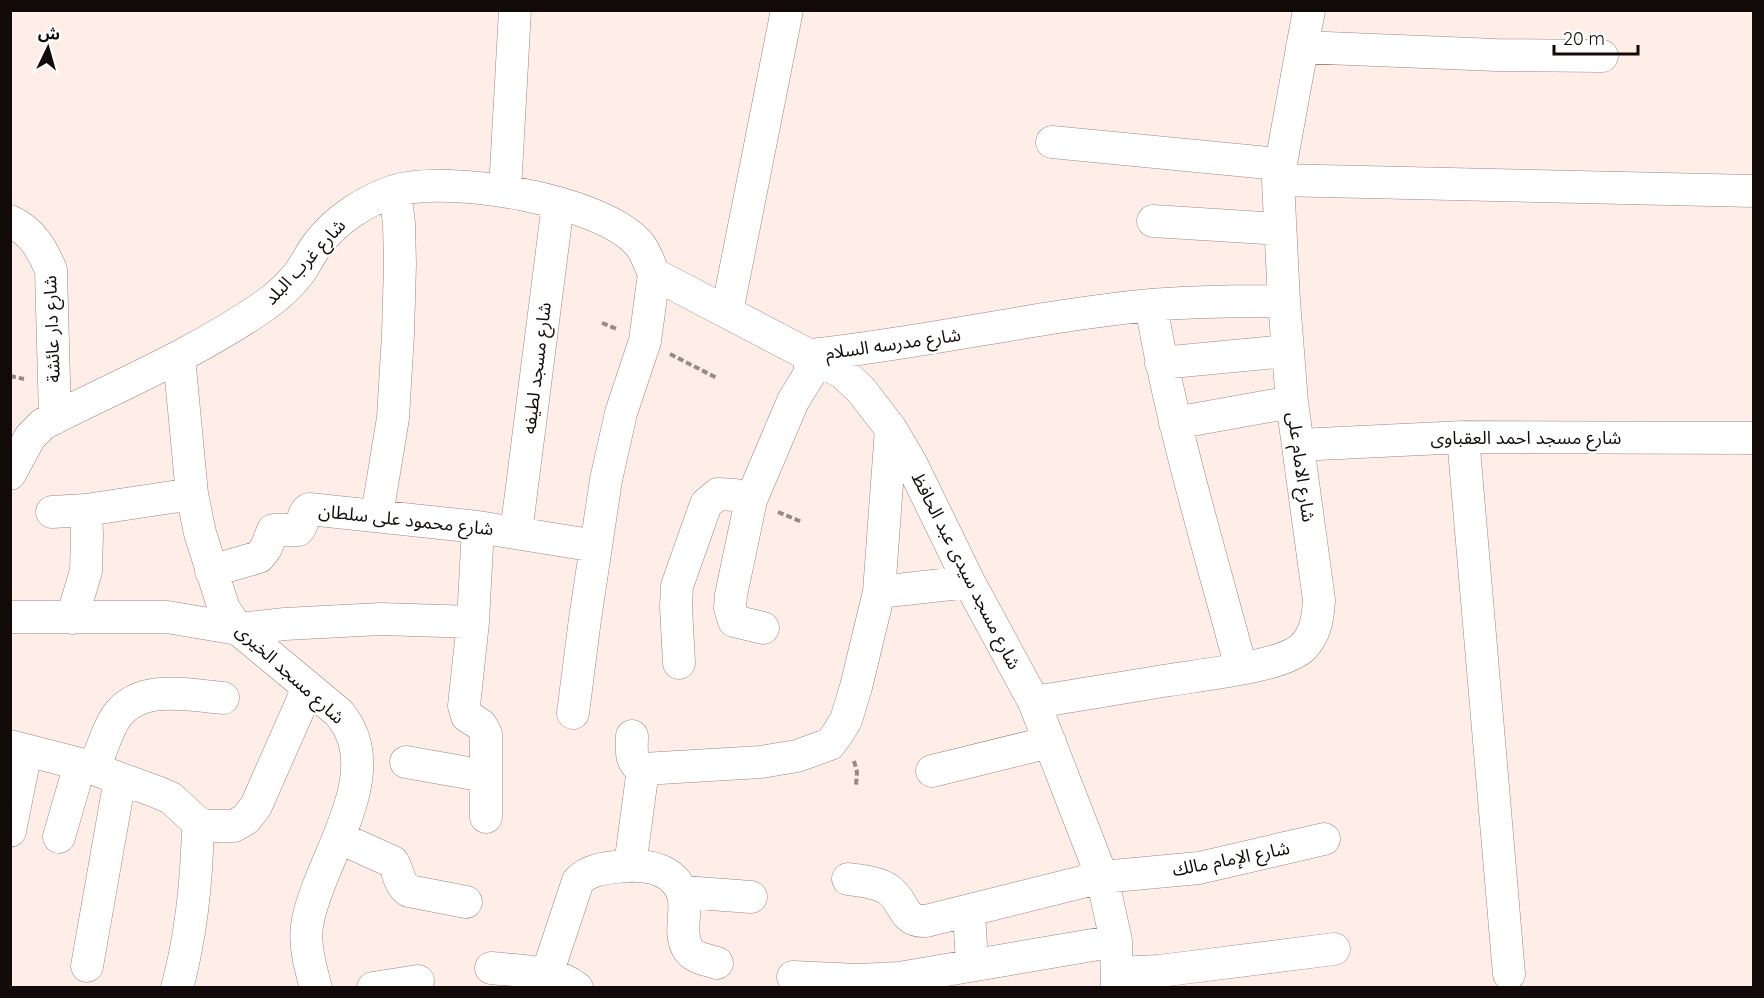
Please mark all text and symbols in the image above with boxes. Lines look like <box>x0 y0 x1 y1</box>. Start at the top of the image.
north arrow <box>18 18 78 78</box>
scale bar <box>1554 18 1638 56</box>
text: ش <box>38 22 61 44</box>
text: 20 m <box>1563 27 1605 50</box>
street label: شارع غرب البلد <box>259 214 352 311</box>
street label: شارع دار عائشة <box>38 275 68 383</box>
street label: شارع مسجد لطيفه <box>517 301 559 435</box>
street label: شارع مدرسه السلام <box>824 323 963 367</box>
street label: شارع الامام على <box>1279 410 1321 524</box>
street label: شارع مسجد احمد العقباوى <box>1431 426 1621 452</box>
street label: شارع مسجد سيدى عبد الحافظ <box>904 468 1026 675</box>
street label: شارع محمود على سلطان <box>317 499 495 543</box>
street label: شارع مسجد الخيرى <box>229 619 350 731</box>
street label: شارع الإمام مالك <box>1170 836 1292 884</box>

